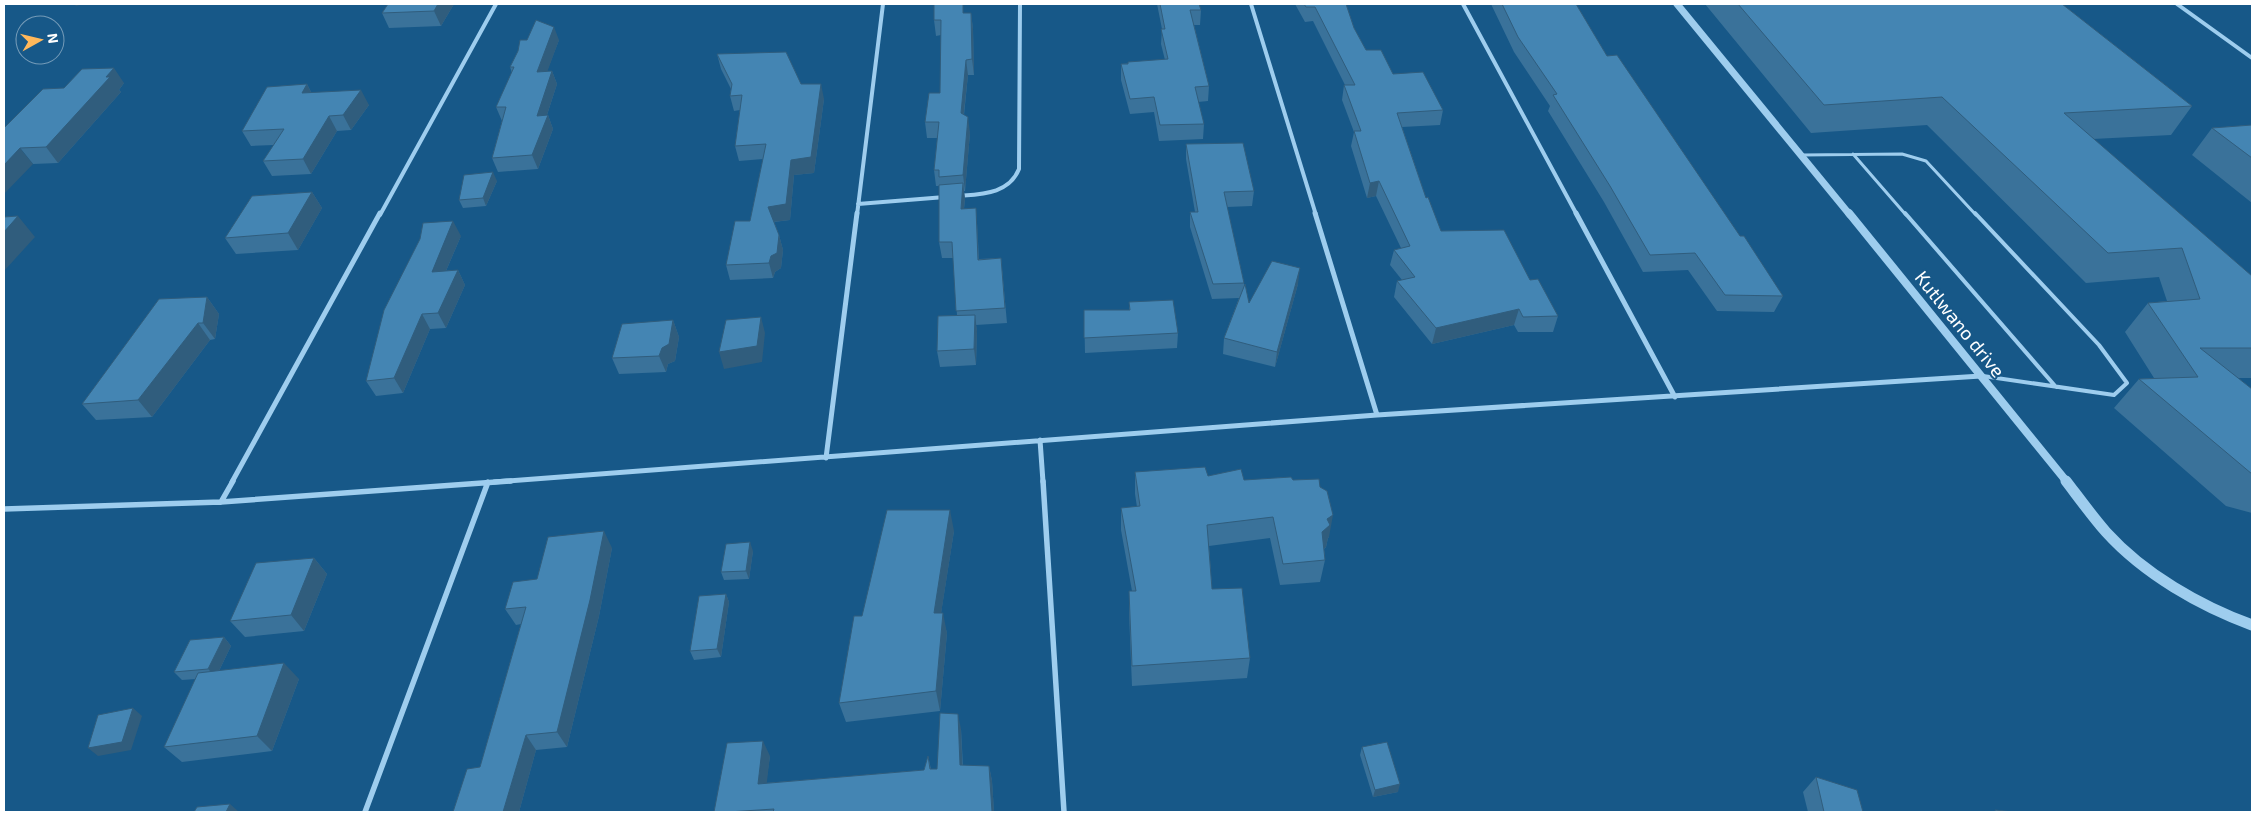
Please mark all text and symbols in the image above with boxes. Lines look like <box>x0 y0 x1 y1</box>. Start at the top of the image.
north arrow <box>15 15 65 65</box>
text: N <box>44 32 62 44</box>
street label: Kutlwano drive <box>1911 266 2010 381</box>

